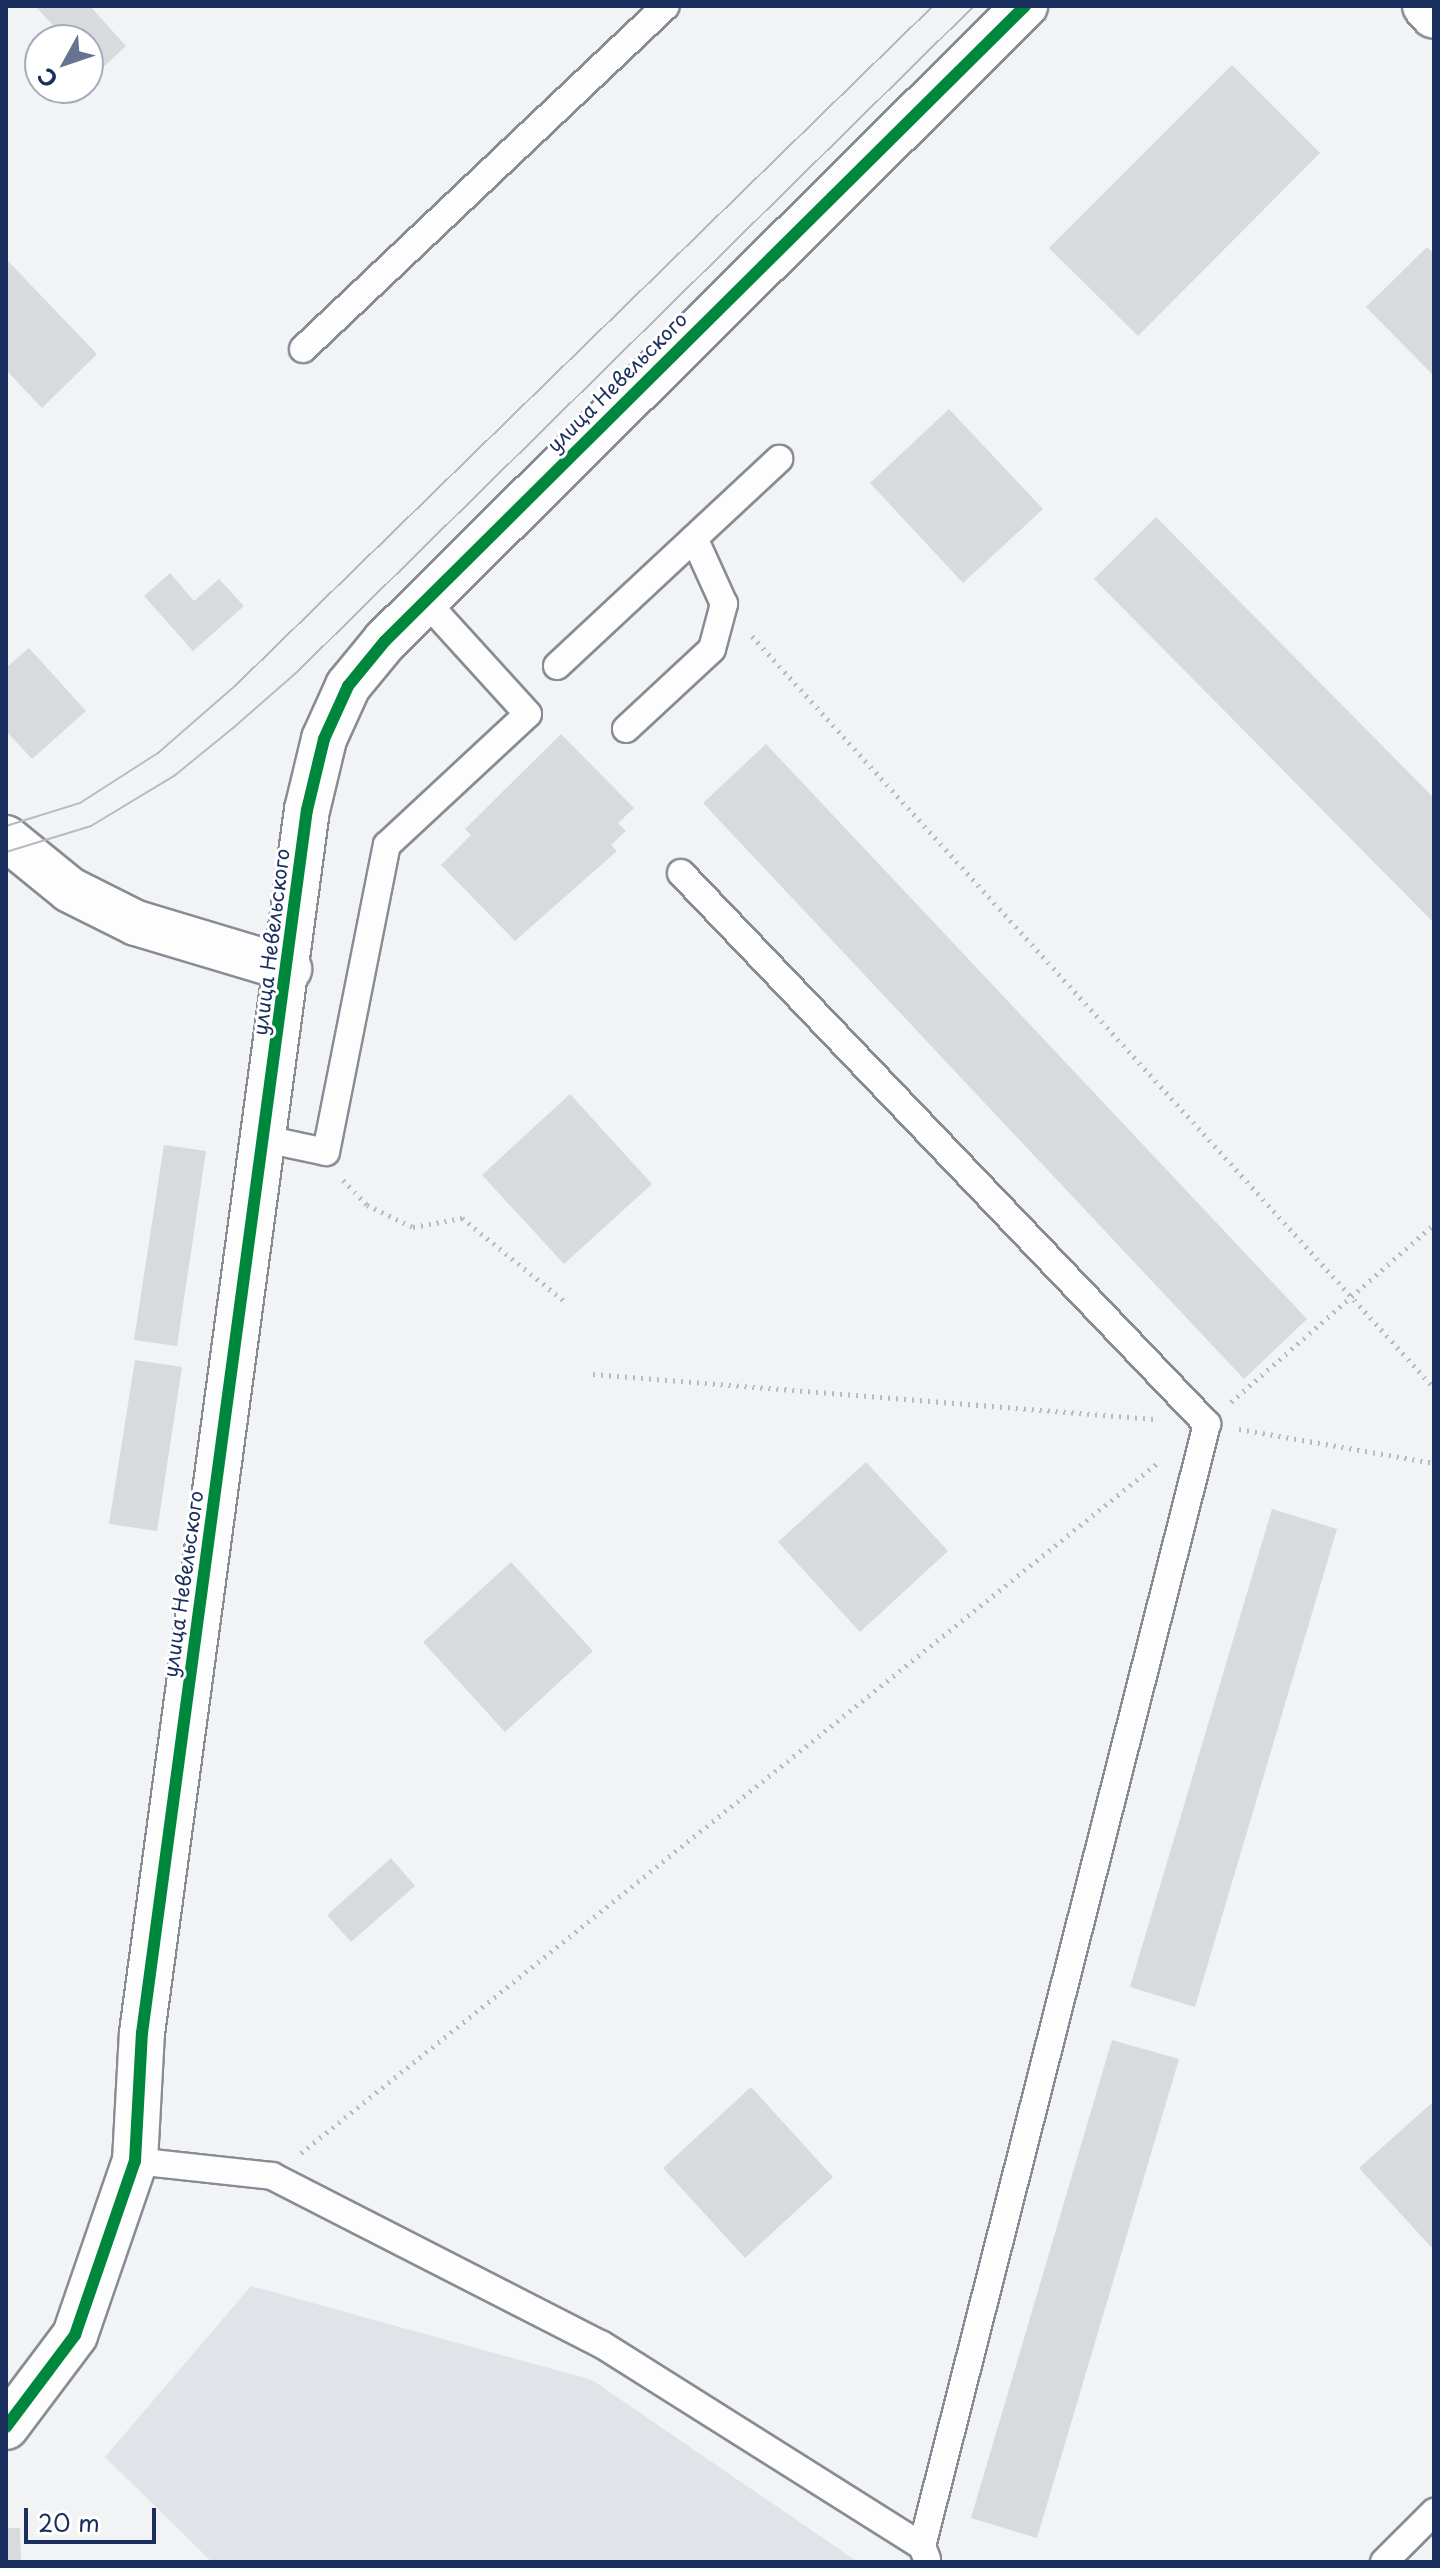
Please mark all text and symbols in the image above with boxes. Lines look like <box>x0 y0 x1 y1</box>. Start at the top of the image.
north arrow <box>24 24 104 104</box>
text: С <box>29 62 65 95</box>
street label: улица Невельского <box>542 307 692 457</box>
street label: улица Невельского <box>248 847 294 1037</box>
street label: улица Невельского <box>158 1489 208 1679</box>
scale bar <box>28 2492 160 2542</box>
text: 20 m <box>38 2504 100 2540</box>

